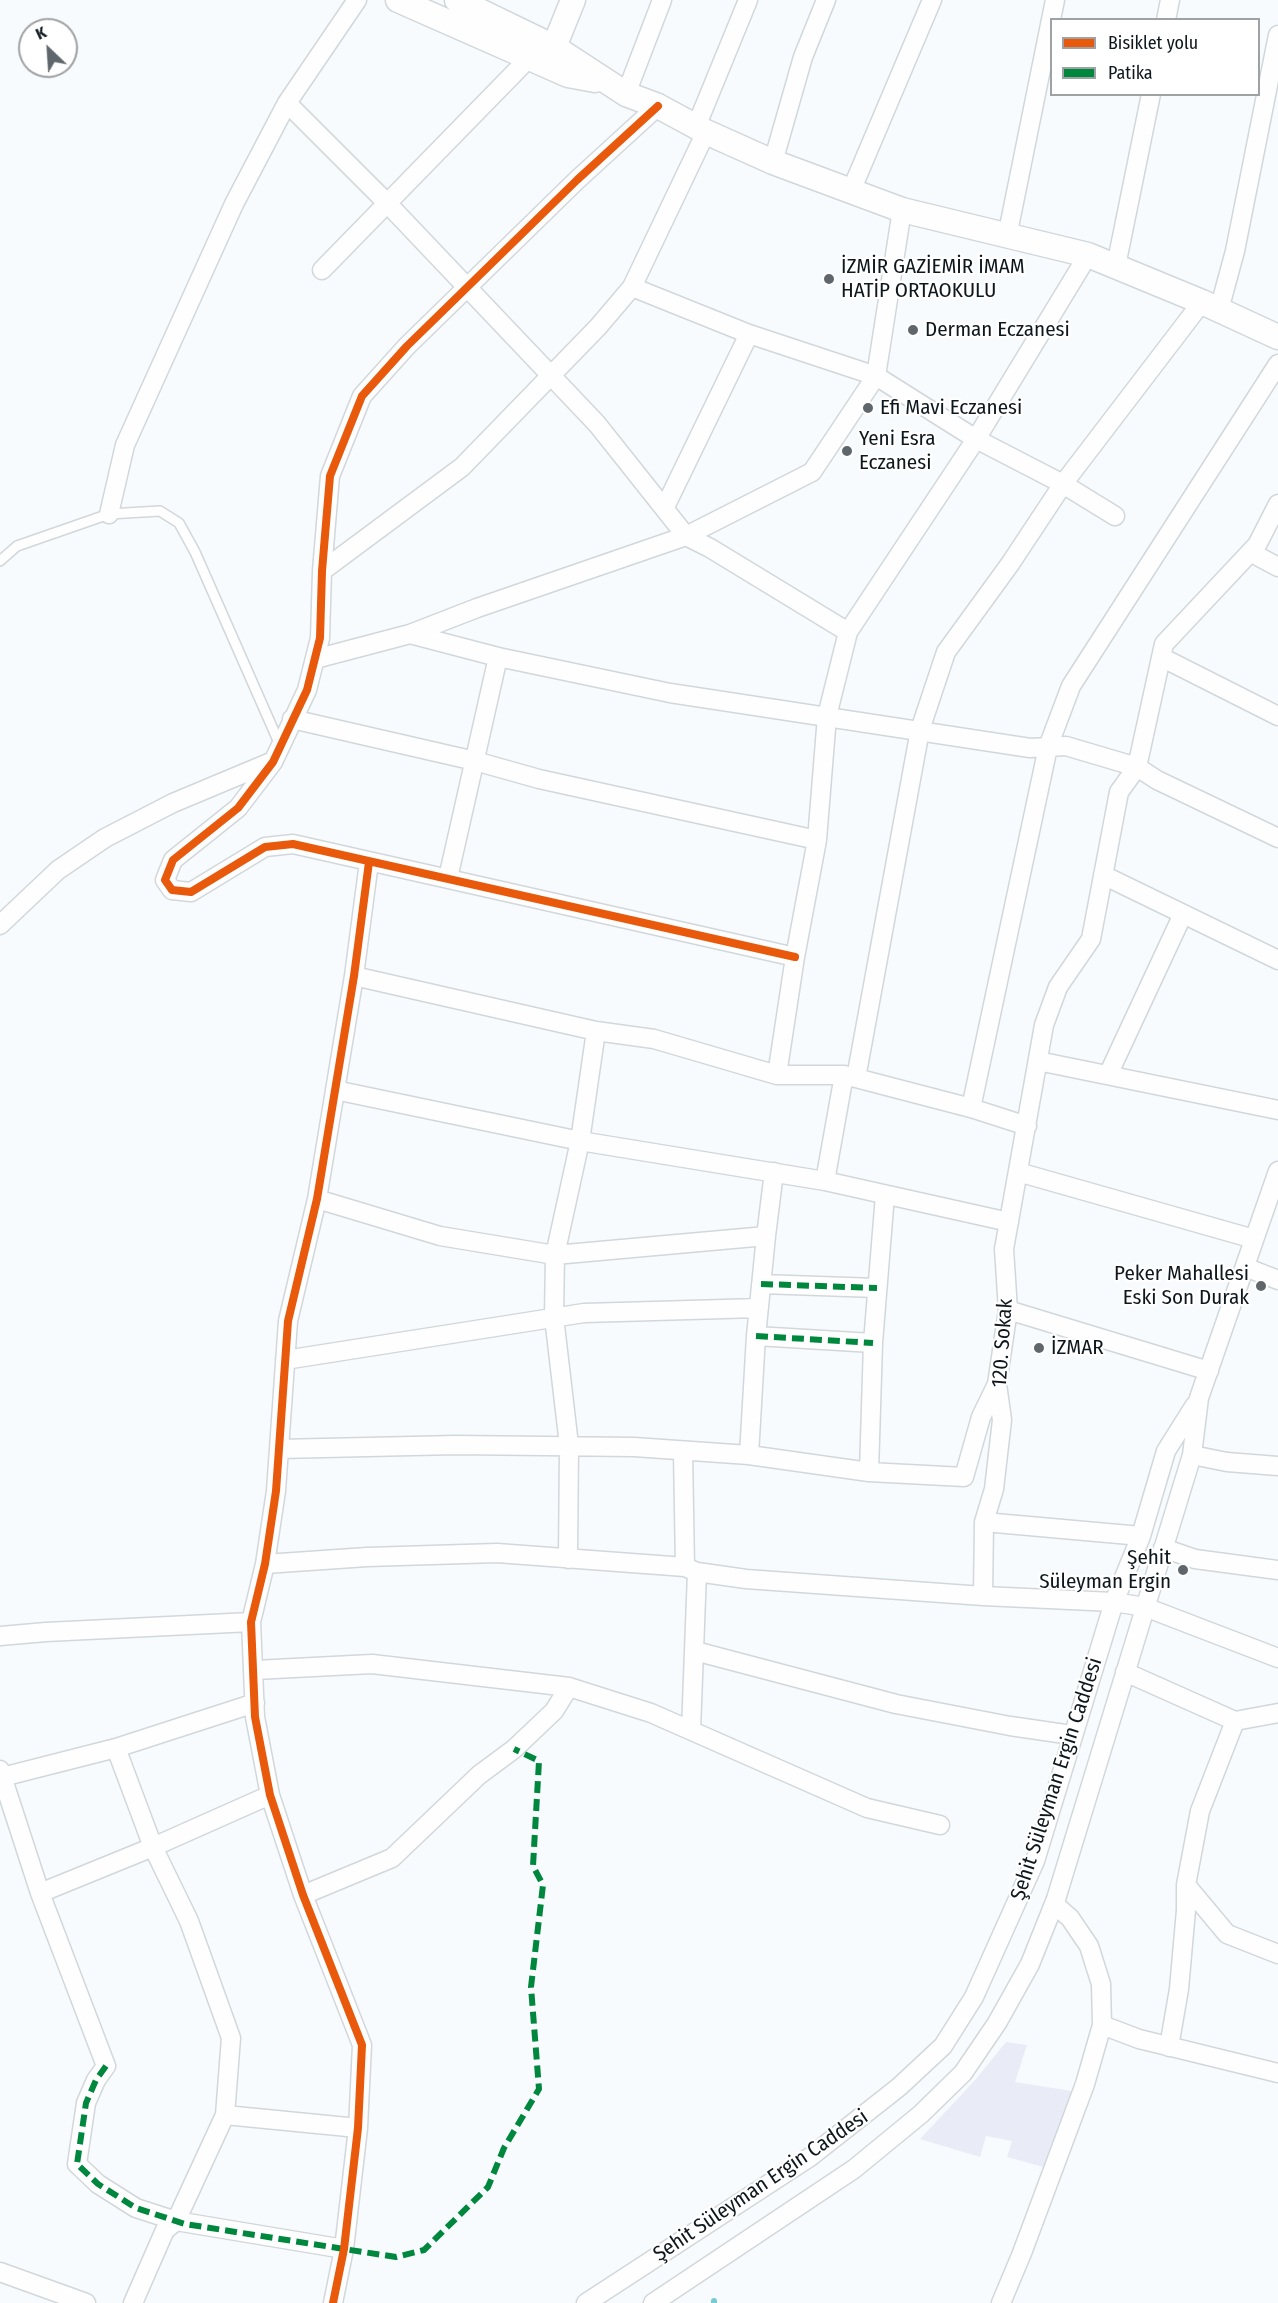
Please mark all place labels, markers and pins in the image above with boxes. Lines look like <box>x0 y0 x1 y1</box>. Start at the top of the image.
place label: İZMİR GAZİEMİR İMAM HATİP ORTAOKULU <box>841 254 1025 304</box>
marker: İZMİR GAZİEMİR İMAM HATİP ORTAOKULU <box>822 272 836 286</box>
place label: Derman Eczanesi <box>925 317 1070 343</box>
marker: Derman Eczanesi <box>906 323 920 337</box>
place label: Efi Mavi Eczanesi <box>880 395 1022 421</box>
marker: Efi Mavi Eczanesi <box>861 401 875 415</box>
place label: Yeni Esra Eczanesi <box>859 426 936 476</box>
marker: Yeni Esra Eczanesi <box>840 444 854 458</box>
place label: Peker Mahallesi Eski Son Durak <box>1114 1261 1249 1311</box>
marker: Peker Mahallesi Eski Son Durak <box>1254 1279 1268 1293</box>
place label: İZMAR <box>1051 1335 1104 1361</box>
marker: İZMAR <box>1032 1341 1046 1355</box>
place label: Şehit Süleyman Ergin <box>1039 1545 1171 1595</box>
marker: Şehit Süleyman Ergin <box>1176 1563 1190 1577</box>

